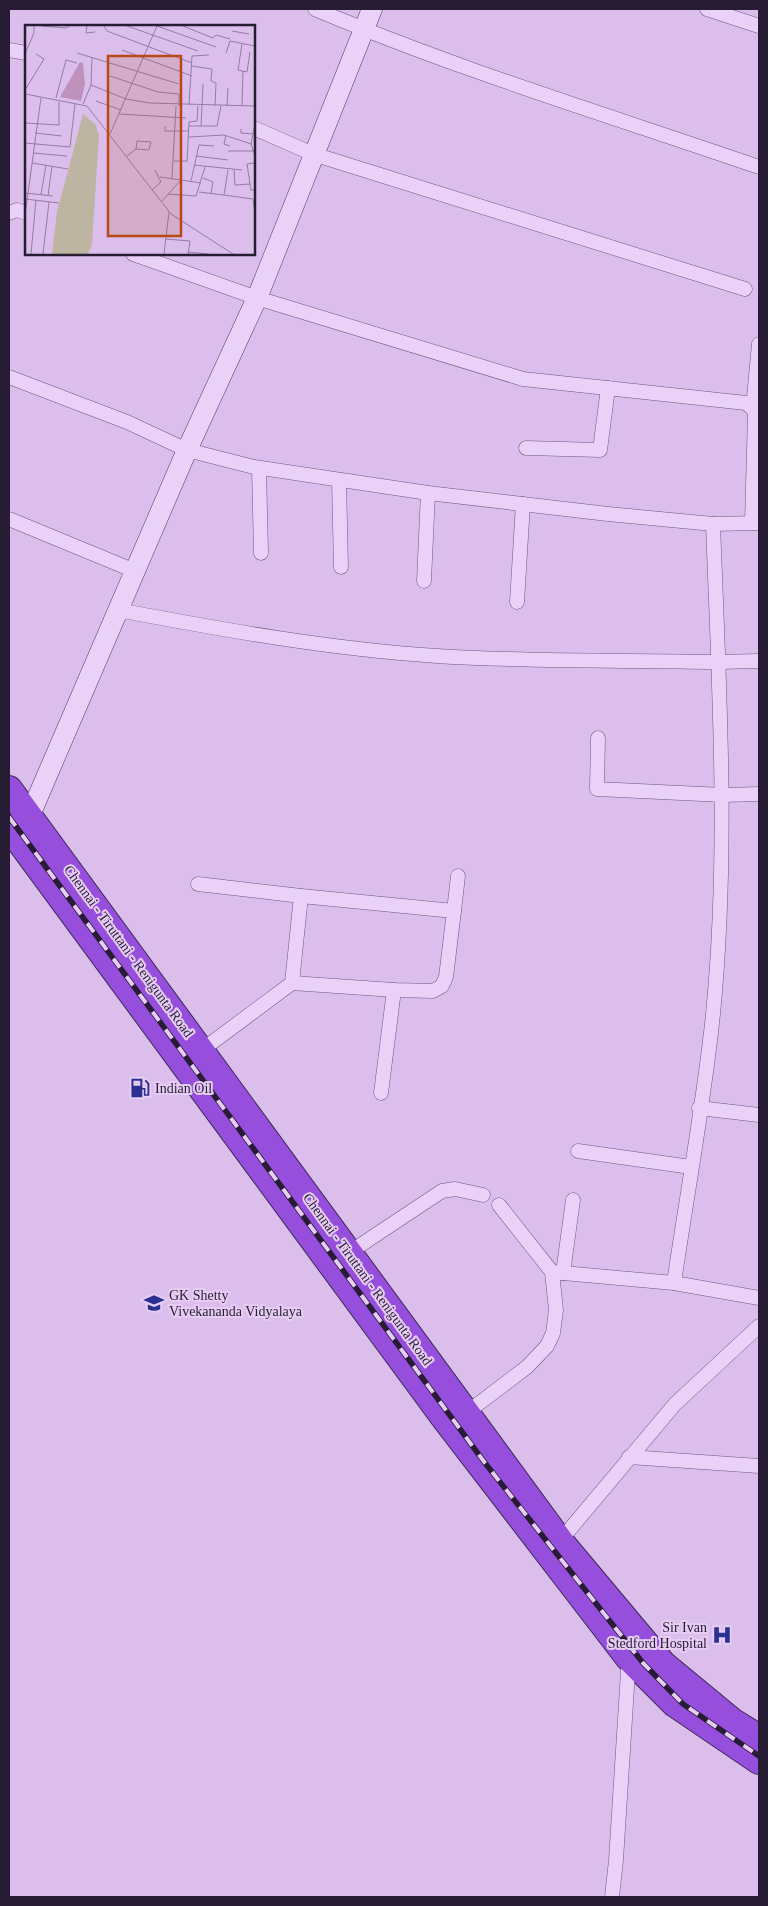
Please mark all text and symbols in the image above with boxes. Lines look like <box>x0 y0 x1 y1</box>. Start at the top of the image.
inset map <box>25 25 255 255</box>
street label: Chennai - Tiruttani - Renigunta Road <box>61 862 196 1040</box>
fuel station icon: Indian Oil <box>129 1077 151 1099</box>
place label: Indian Oil <box>155 1081 212 1096</box>
street label: Chennai - Tiruttani - Renigunta Road <box>300 1190 435 1368</box>
place label: GK Shetty Vivekananda Vidyalaya <box>169 1288 303 1319</box>
school or university icon: GK Shetty Vivekananda Vidyalaya <box>143 1292 165 1314</box>
place label: Sir Ivan Stedford Hospital <box>608 1620 707 1651</box>
hospital icon: Sir Ivan Stedford Hospital <box>711 1624 733 1646</box>

